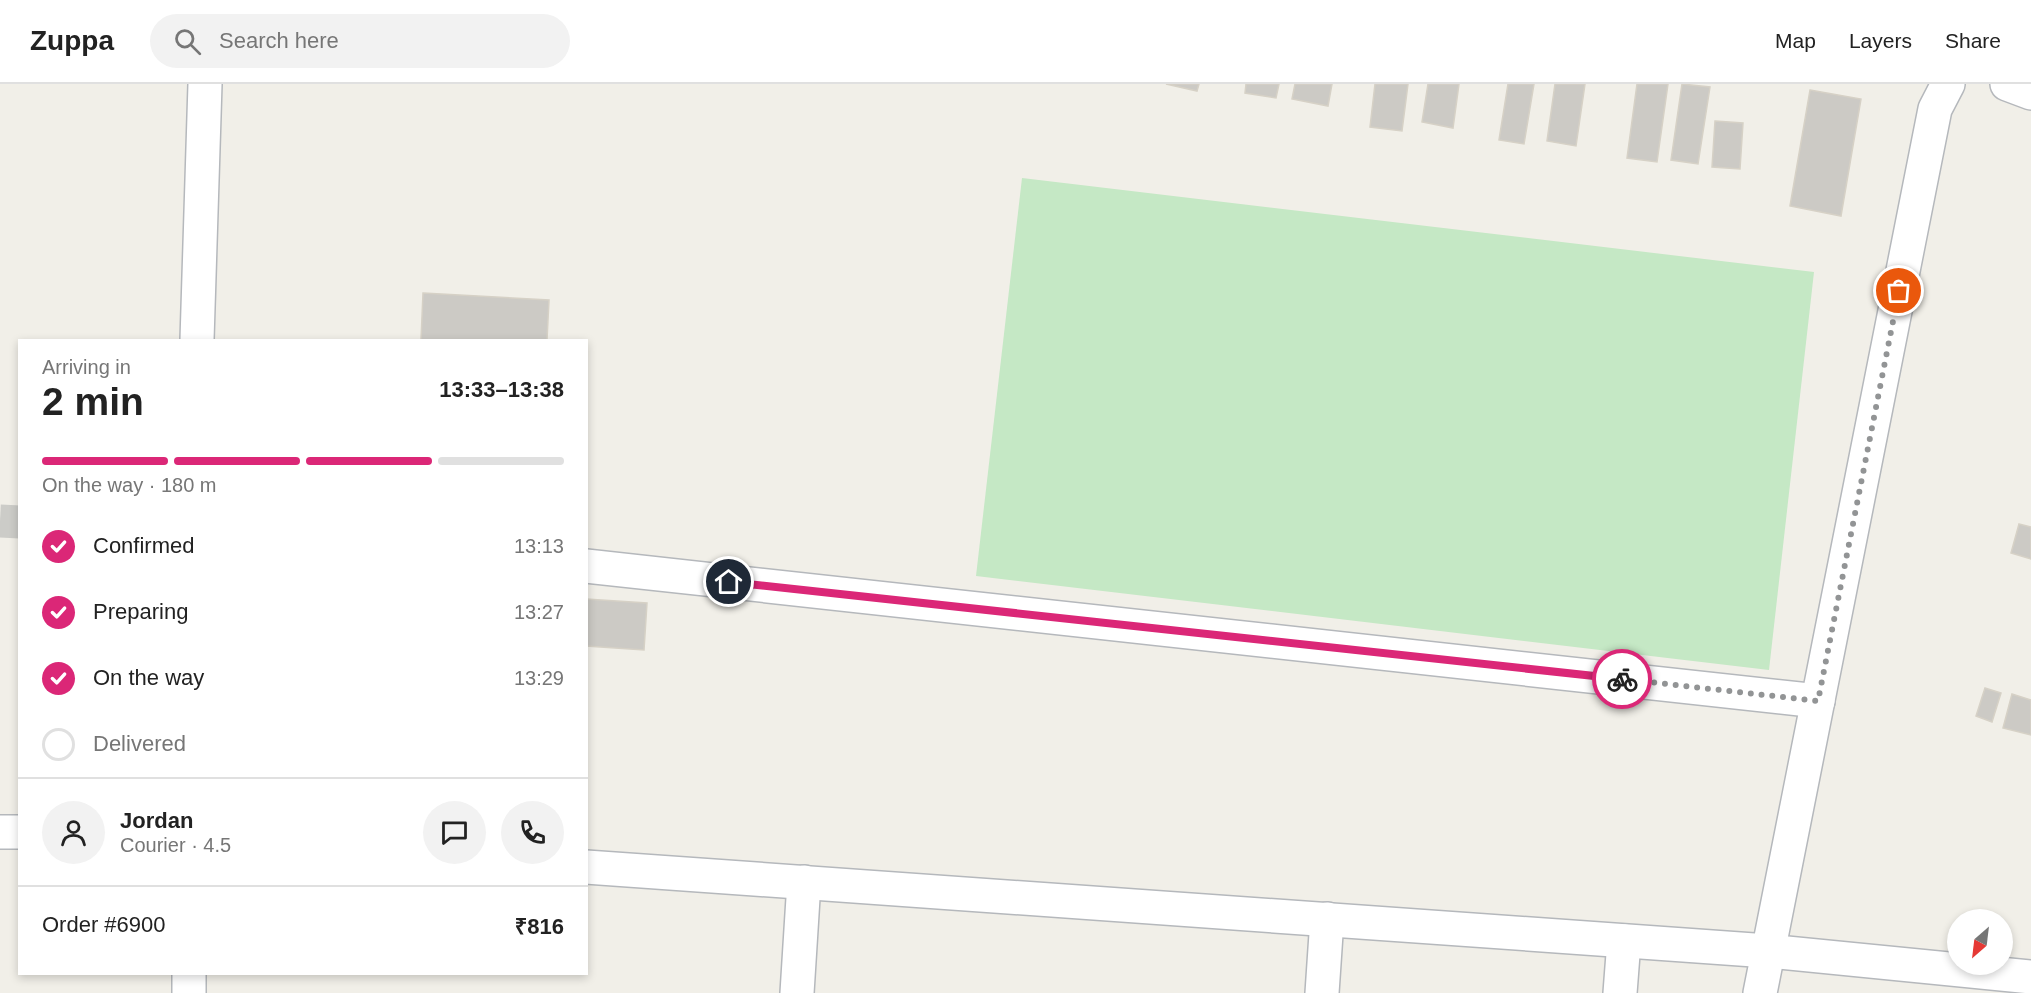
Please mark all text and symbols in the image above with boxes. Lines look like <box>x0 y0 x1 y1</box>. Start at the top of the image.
search box <box>150 14 570 68</box>
text: Zuppa <box>30 25 114 56</box>
icon: search <box>171 25 204 58</box>
text: Search here <box>219 28 339 53</box>
text: Map <box>1775 29 1816 52</box>
text: Layers <box>1849 29 1912 52</box>
text: Share <box>1945 29 2001 52</box>
pin <box>1873 265 1924 316</box>
icon: bag <box>1882 274 1915 307</box>
text: Arriving in <box>42 356 131 378</box>
text: 13:33–13:38 <box>439 377 564 402</box>
text: 2 min <box>42 380 144 423</box>
text: On the way · 180 m <box>42 474 217 496</box>
icon: check <box>42 530 75 563</box>
text: Confirmed <box>93 533 194 558</box>
text: 13:13 <box>514 535 564 557</box>
pin <box>703 556 754 607</box>
icon: home <box>712 565 745 598</box>
icon: check <box>42 596 75 629</box>
text: Preparing <box>93 599 188 624</box>
text: 13:27 <box>514 601 564 623</box>
courier <box>1592 649 1652 709</box>
icon: check <box>42 662 75 695</box>
icon: bike <box>1606 663 1639 696</box>
text: On the way <box>93 665 204 690</box>
text: 13:29 <box>514 667 564 689</box>
text: Delivered <box>93 731 186 756</box>
button: person <box>42 801 105 864</box>
button: chat <box>423 801 486 864</box>
button: phone <box>501 801 564 864</box>
text: Jordan <box>120 808 193 833</box>
text: Courier · 4.5 <box>120 834 231 856</box>
north arrow <box>1947 909 2013 975</box>
map controls <box>1947 909 2013 975</box>
text: Order #6900 <box>42 912 166 937</box>
text: ₹816 <box>515 914 564 939</box>

